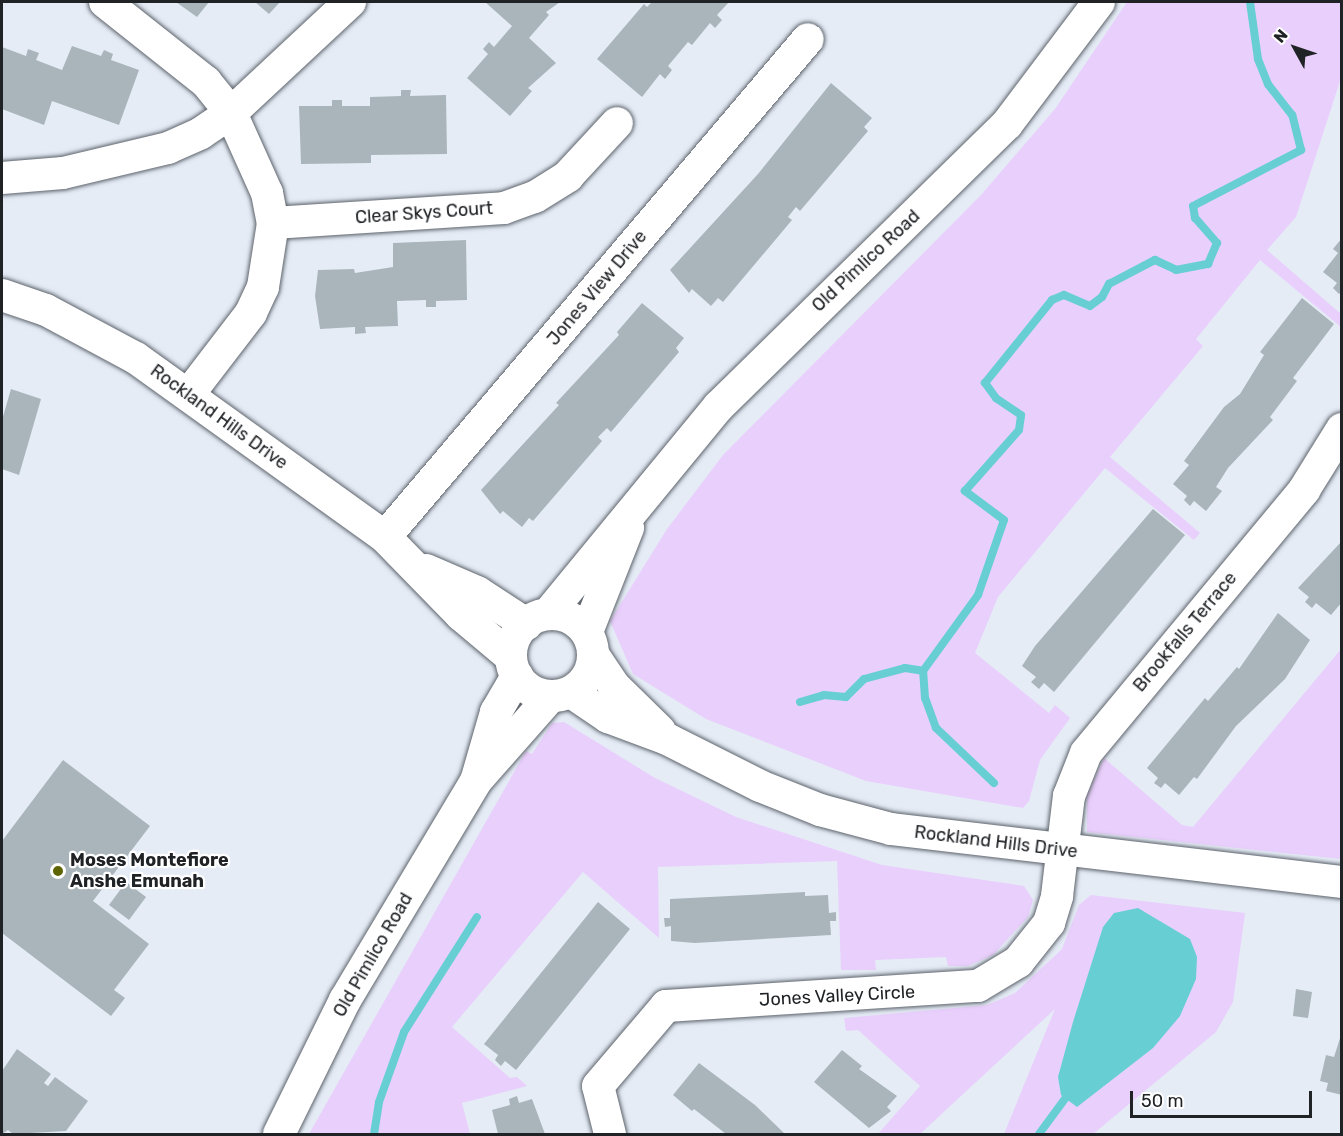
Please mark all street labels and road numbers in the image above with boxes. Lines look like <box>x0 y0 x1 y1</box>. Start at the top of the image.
street label: Clear Skys Court <box>354 197 494 229</box>
street label: Old Pimlico Road <box>808 205 924 317</box>
street label: Jones View Drive <box>542 226 652 350</box>
street label: Rockland Hills Drive <box>146 360 292 474</box>
street label: Brookfalls Terrace <box>1129 568 1241 696</box>
street label: Rockland Hills Drive <box>913 821 1079 863</box>
street label: Old Pimlico Road <box>329 889 417 1021</box>
street label: Jones Valley Circle <box>758 981 916 1011</box>

